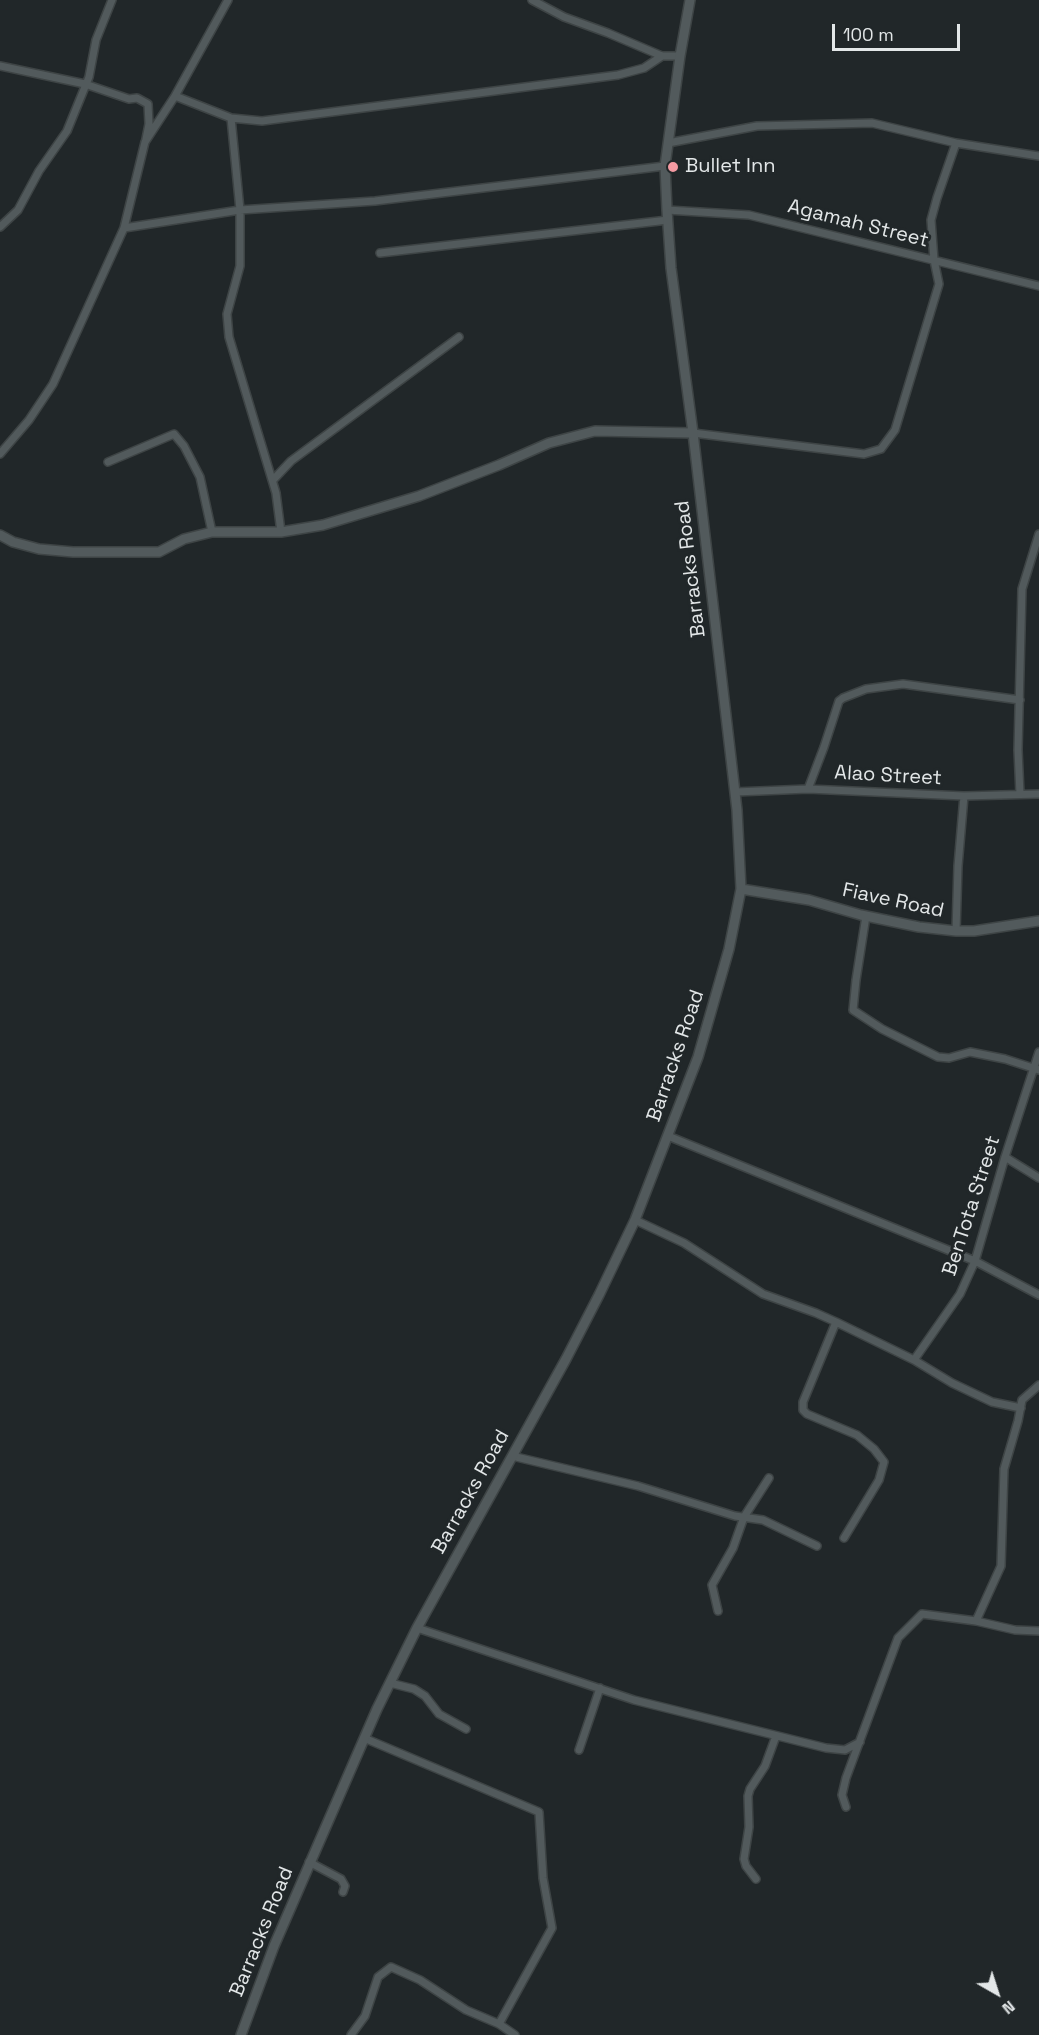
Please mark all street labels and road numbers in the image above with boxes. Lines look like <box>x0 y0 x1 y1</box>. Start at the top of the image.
street label: Agamah Street <box>785 195 931 253</box>
street label: Barracks Road <box>671 499 711 639</box>
street label: Alao Street <box>834 761 942 791</box>
street label: Fiave Road <box>840 879 946 923</box>
street label: Barracks Road <box>642 987 710 1125</box>
street label: BenTota Street <box>938 1133 1006 1279</box>
street label: Barracks Road <box>427 1426 515 1558</box>
street label: Barracks Road <box>225 1864 299 2000</box>

